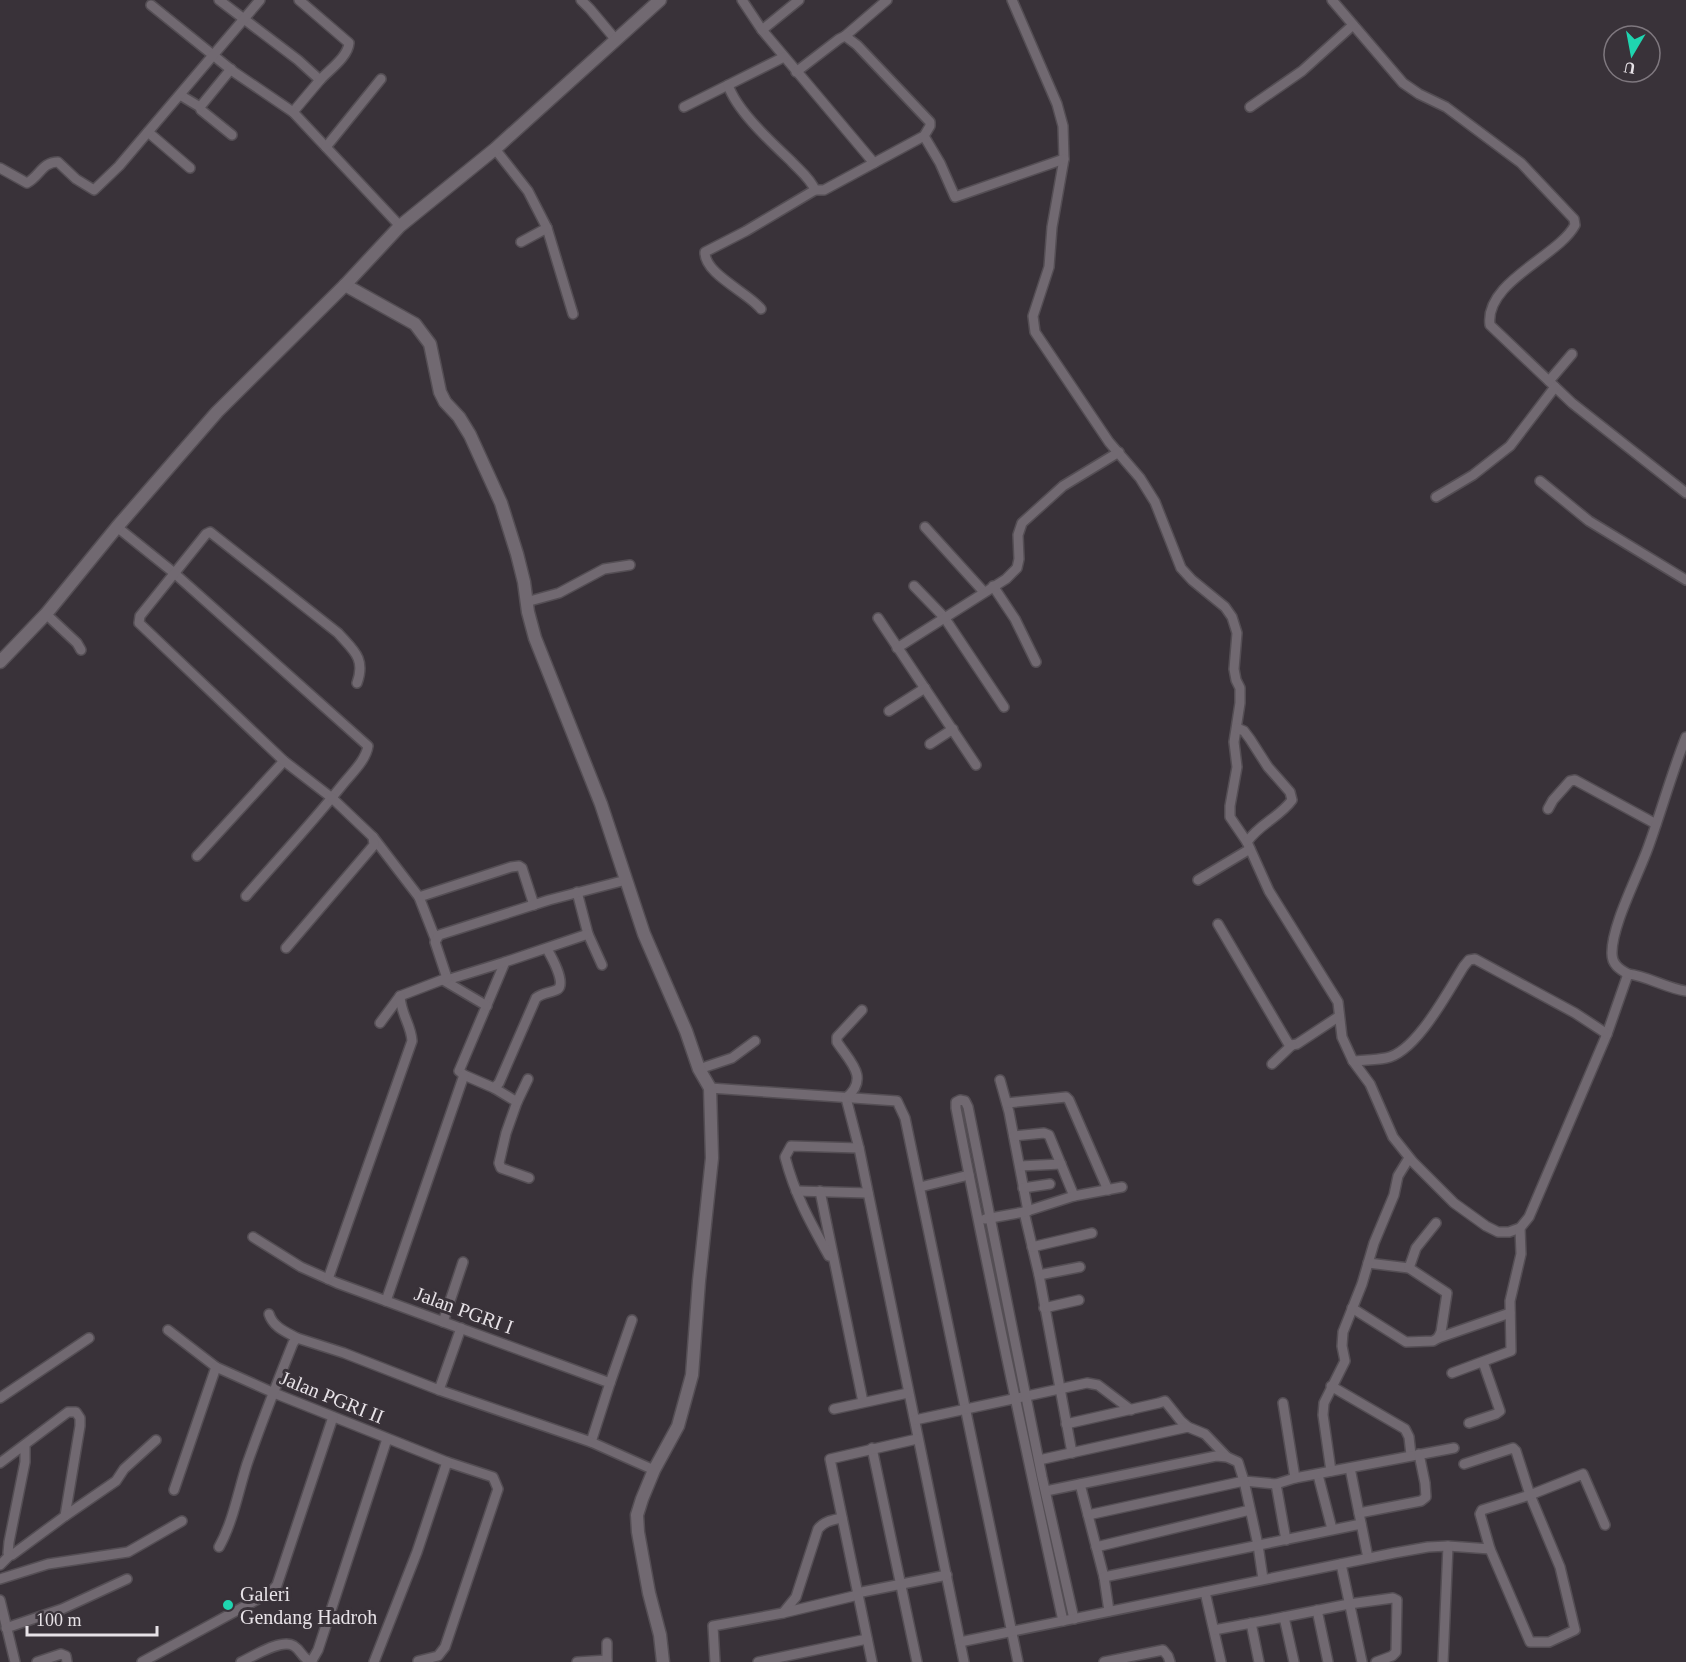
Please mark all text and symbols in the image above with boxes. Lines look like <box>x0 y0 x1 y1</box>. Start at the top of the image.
north arrow <box>1602 24 1662 84</box>
text: U <box>1622 59 1637 78</box>
street label: Jalan PGRI I <box>412 1282 516 1338</box>
street label: Jalan PGRI II <box>277 1366 387 1428</box>
place label: Galeri Gendang Hadroh <box>240 1583 377 1629</box>
marker: Galeri Gendang Hadroh <box>221 1598 235 1612</box>
scale bar <box>27 1599 158 1637</box>
text: 100 m <box>36 1610 82 1630</box>

